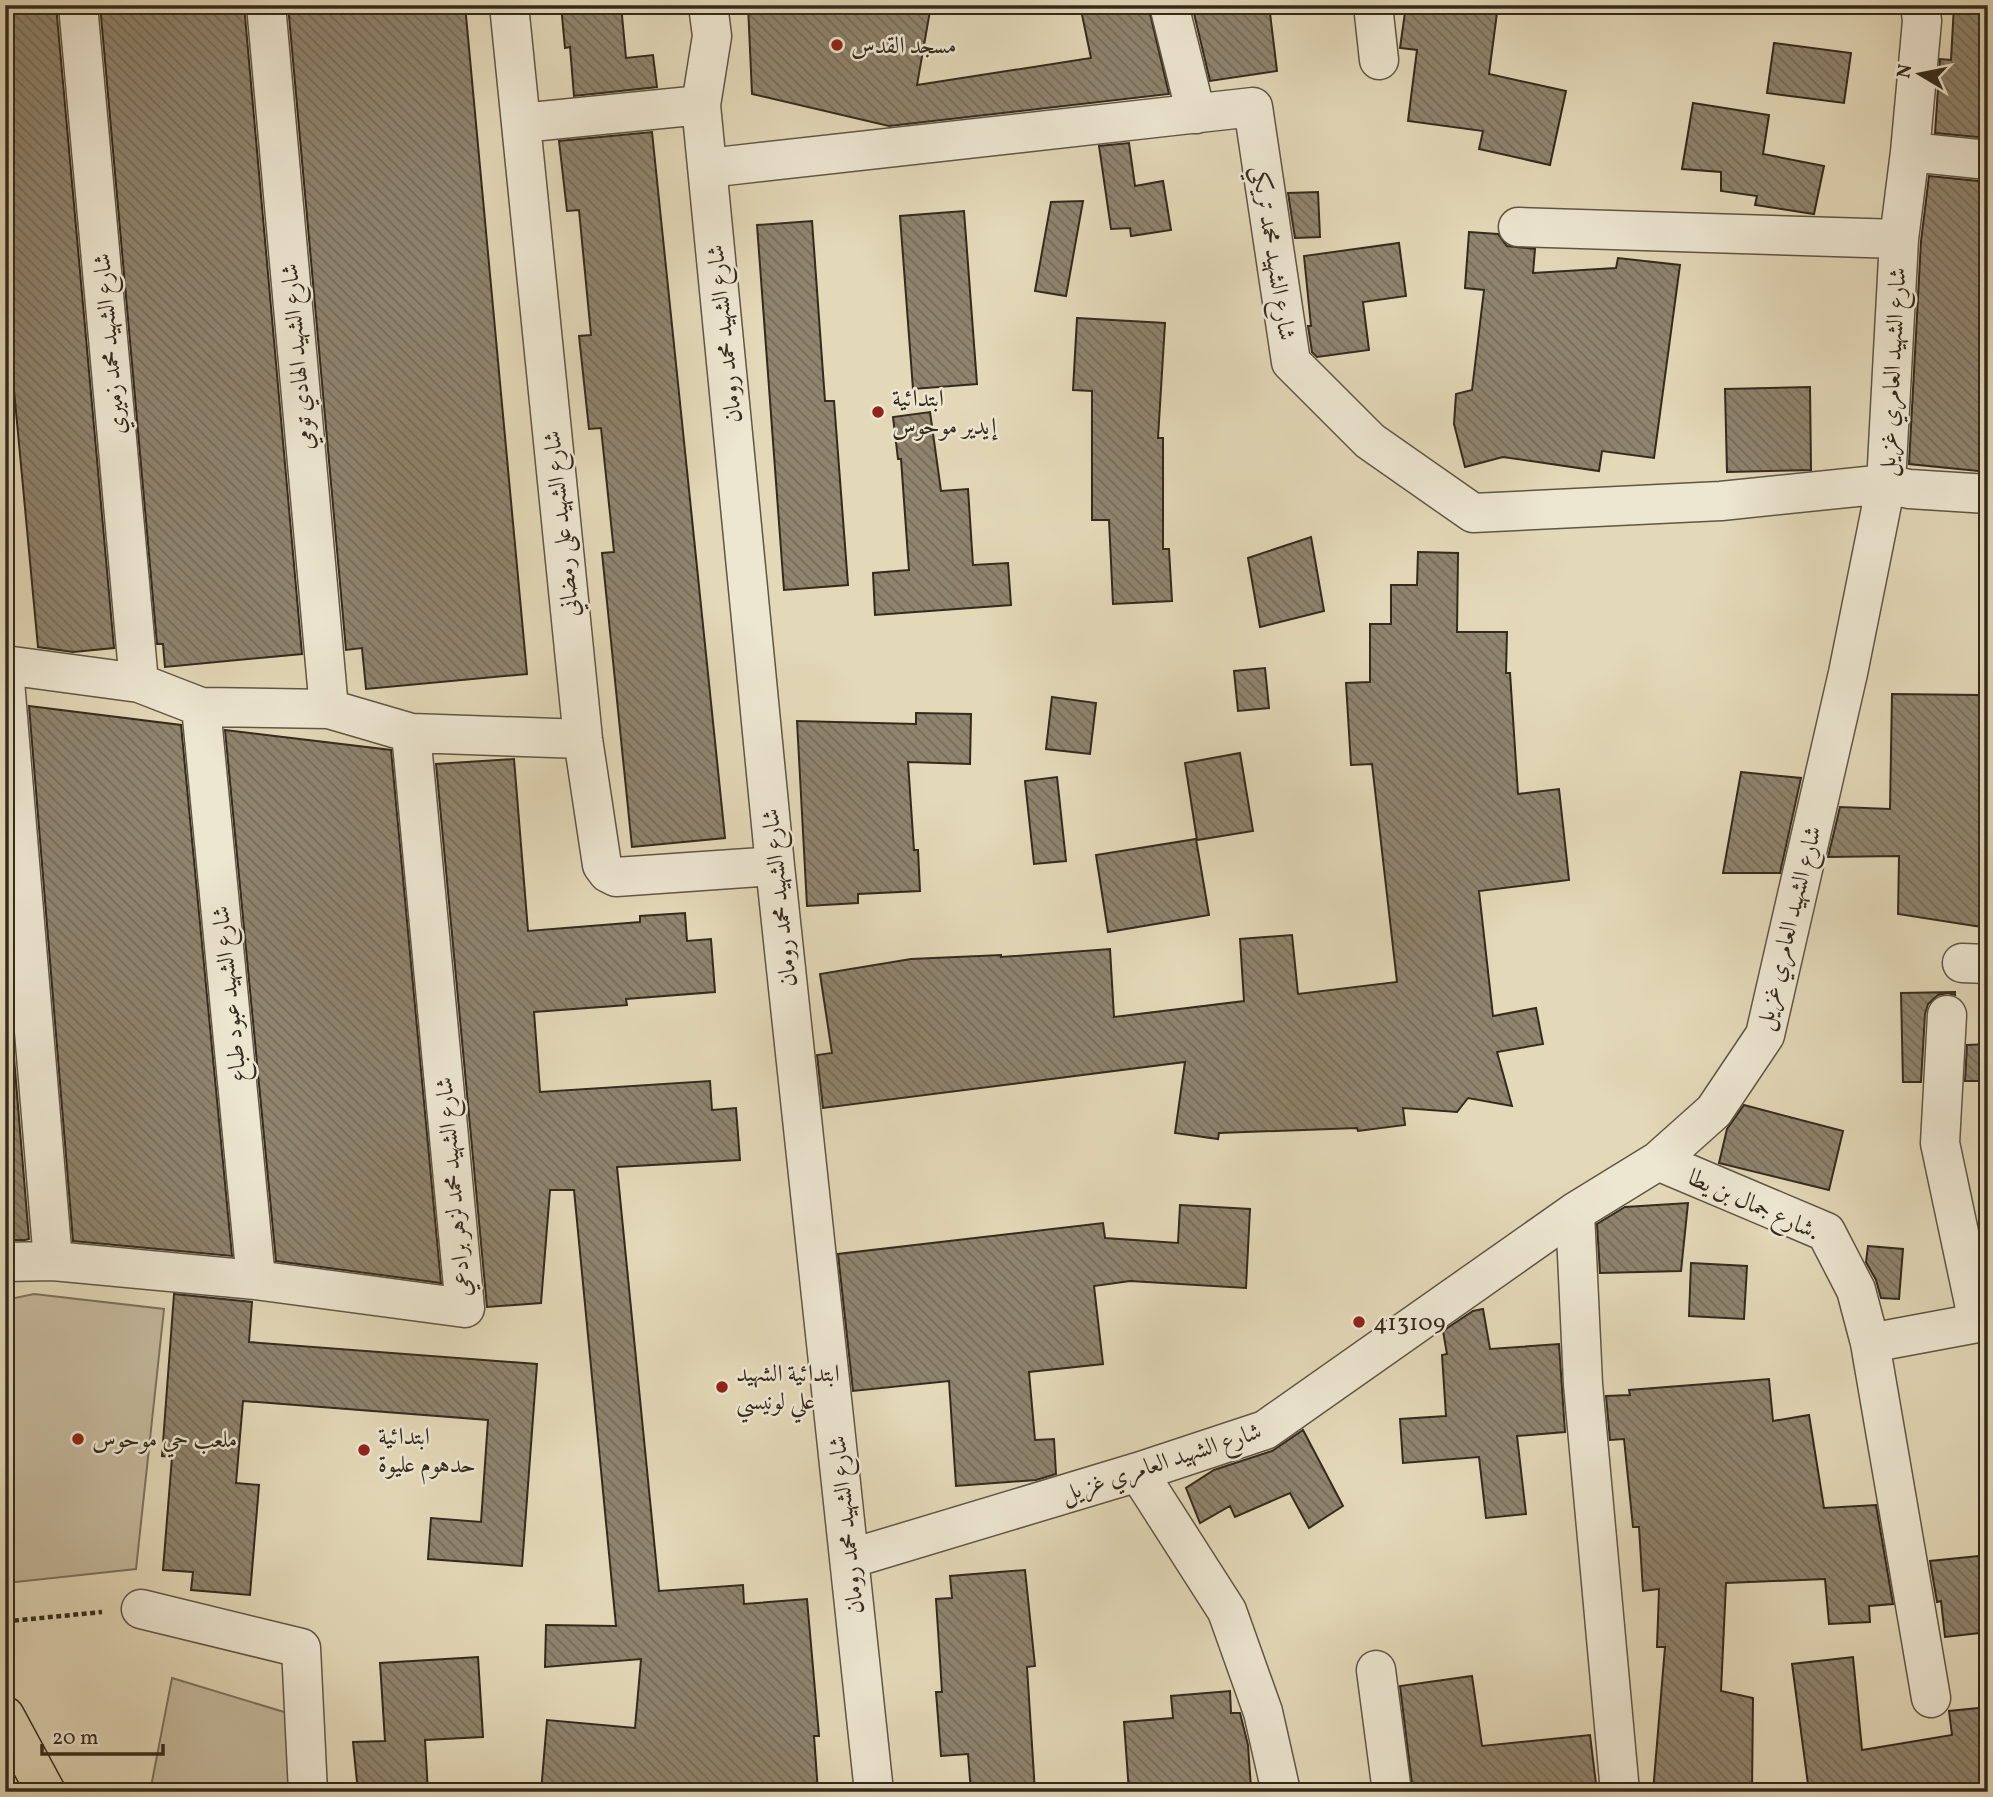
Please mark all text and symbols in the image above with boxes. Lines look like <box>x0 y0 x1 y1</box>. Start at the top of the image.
place label: مسجد القدس <box>851 30 956 64</box>
marker: مسجد القدس <box>829 37 845 53</box>
north arrow <box>1884 38 1954 108</box>
text: N <box>1891 62 1919 80</box>
street label: شارع الشهيد محمد تريكي <box>1238 163 1303 344</box>
street label: شارع الشهيد محمد رومان <box>700 243 753 425</box>
street label: شارع الشهيد محمد زميري <box>86 252 137 436</box>
street label: شارع الشهيد الهادي تومي <box>274 262 325 452</box>
street label: شارع الشهيد العامري غزيل <box>1872 267 1917 478</box>
place label: ابتدائية إيدير موحوس <box>892 383 998 445</box>
marker: ابتدائية إيدير موحوس <box>870 404 886 420</box>
street label: شارع الشهيد على رمضاني <box>536 429 591 619</box>
street label: شارع الشهيد محمد رومان <box>755 807 808 989</box>
street label: شارع الشهيد العامري غزيل <box>1748 823 1833 1034</box>
street label: شارع الشهيد عبود طباع <box>205 904 258 1084</box>
street label: شارع الشهيد محمد لزهر برادعي <box>428 1075 483 1298</box>
street label: شارع جمال بن يطا. <box>1682 1162 1824 1251</box>
place label: 413109 <box>1373 1307 1445 1341</box>
marker: 413109 <box>1351 1314 1367 1330</box>
place label: ابتدائية الشهيد علي لونيسي <box>736 1358 840 1424</box>
marker: ابتدائية الشهيد علي لونيسي <box>714 1379 730 1395</box>
street label: شارع الشهيد العامري غزيل <box>1057 1415 1267 1513</box>
place label: ابتدائية حدهوم عليوة <box>378 1421 476 1485</box>
place label: ملعب حي موحوس <box>92 1424 237 1458</box>
marker: ملعب حي موحوس <box>70 1431 86 1447</box>
street label: شارع الشهيد محمد رومان <box>822 1434 875 1616</box>
marker: ابتدائية حدهوم عليوة <box>356 1442 372 1458</box>
scale bar <box>42 1713 163 1757</box>
text: 20 m <box>52 1724 98 1753</box>

